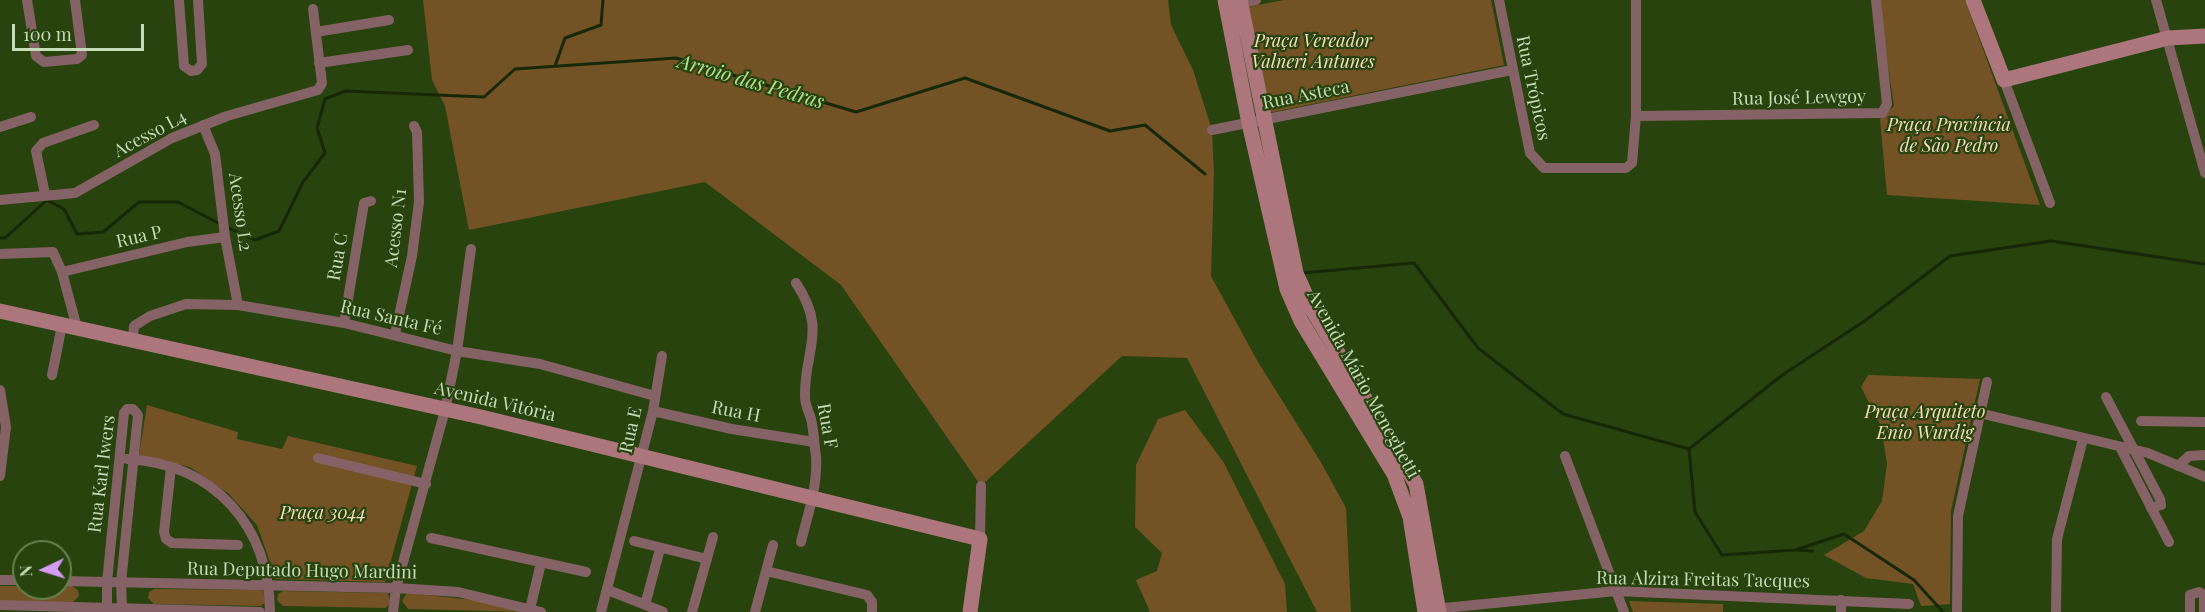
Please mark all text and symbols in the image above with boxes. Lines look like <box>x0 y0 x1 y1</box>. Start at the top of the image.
scale bar <box>15 12 147 50</box>
text: 100 m <box>23 22 72 46</box>
park label: Praça Vereador Valneri Antunes <box>1251 30 1375 72</box>
street label: Rua Trópicos <box>1511 34 1555 142</box>
water label: Arroio das Pedras <box>675 50 827 114</box>
street label: Rua Asteca <box>1261 76 1351 114</box>
street label: Rua José Lewgoy <box>1732 86 1866 110</box>
street label: Acesso L4 <box>110 106 190 162</box>
park label: Praça Província de São Pedro <box>1887 114 2011 156</box>
street label: Acesso L2 <box>224 171 256 253</box>
street label: Acesso N1 <box>380 187 412 269</box>
street label: Rua P <box>114 221 164 253</box>
street label: Rua C <box>323 232 353 282</box>
street label: Avenida Mário Meneghetti <box>1302 286 1424 482</box>
street label: Rua Santa Fé <box>338 296 444 340</box>
street label: Avenida Vitória <box>432 378 558 426</box>
street label: Rua H <box>710 397 762 427</box>
park label: Praça Arquiteto Enio Wurdig <box>1864 401 1986 444</box>
street label: Rua F <box>812 402 842 450</box>
street label: Rua E <box>615 405 647 455</box>
street label: Rua Karl Iwers <box>84 414 120 534</box>
park label: Praça 3044 <box>280 502 366 524</box>
north arrow <box>12 540 72 600</box>
street label: Rua Deputado Hugo Mardini <box>187 558 417 584</box>
text: N <box>15 565 36 578</box>
street label: Rua Alzira Freitas Tacques <box>1596 567 1810 593</box>

